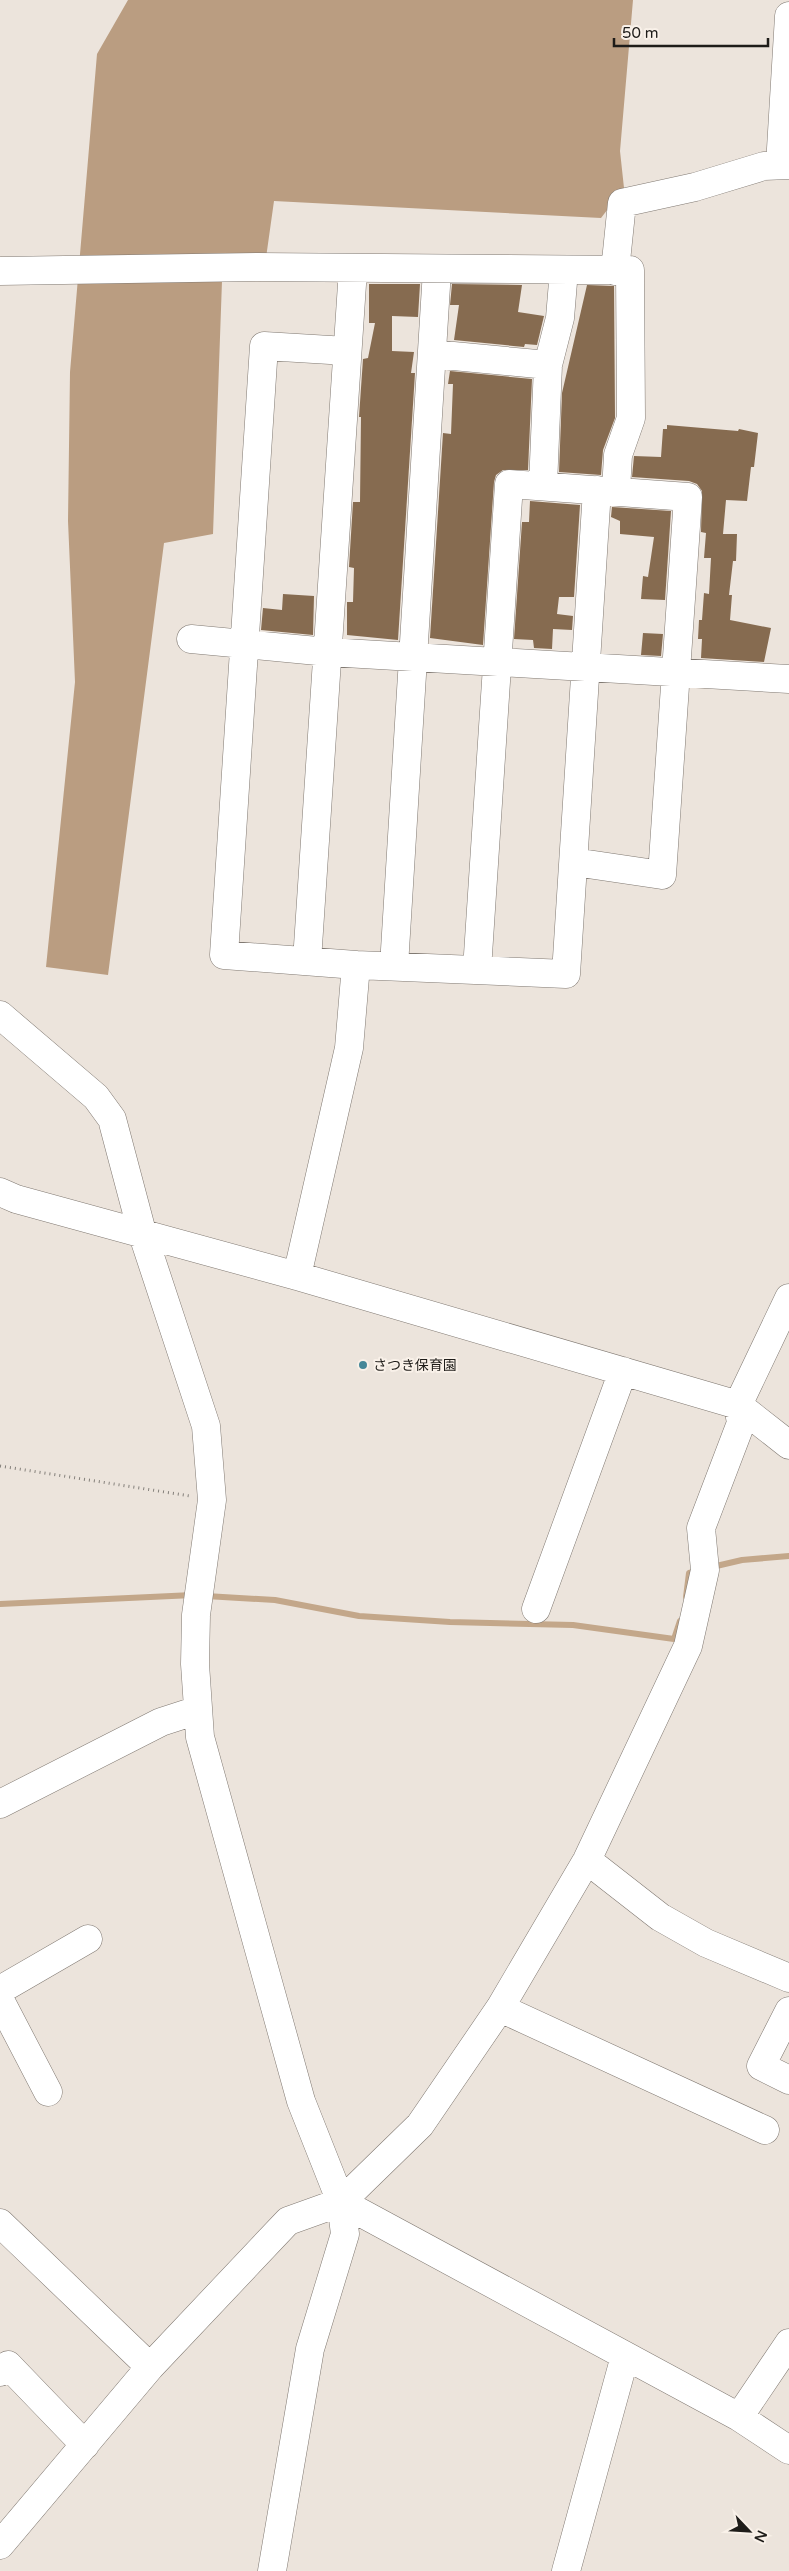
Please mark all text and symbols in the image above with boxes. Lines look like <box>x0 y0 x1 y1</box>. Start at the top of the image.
scale bar <box>614 15 768 47</box>
text: 50 m <box>622 24 659 42</box>
place label: さつき保育園 <box>373 1357 457 1374</box>
marker: さつき保育園 <box>357 1359 369 1371</box>
north arrow <box>724 2506 774 2556</box>
text: N <box>750 2528 770 2545</box>

